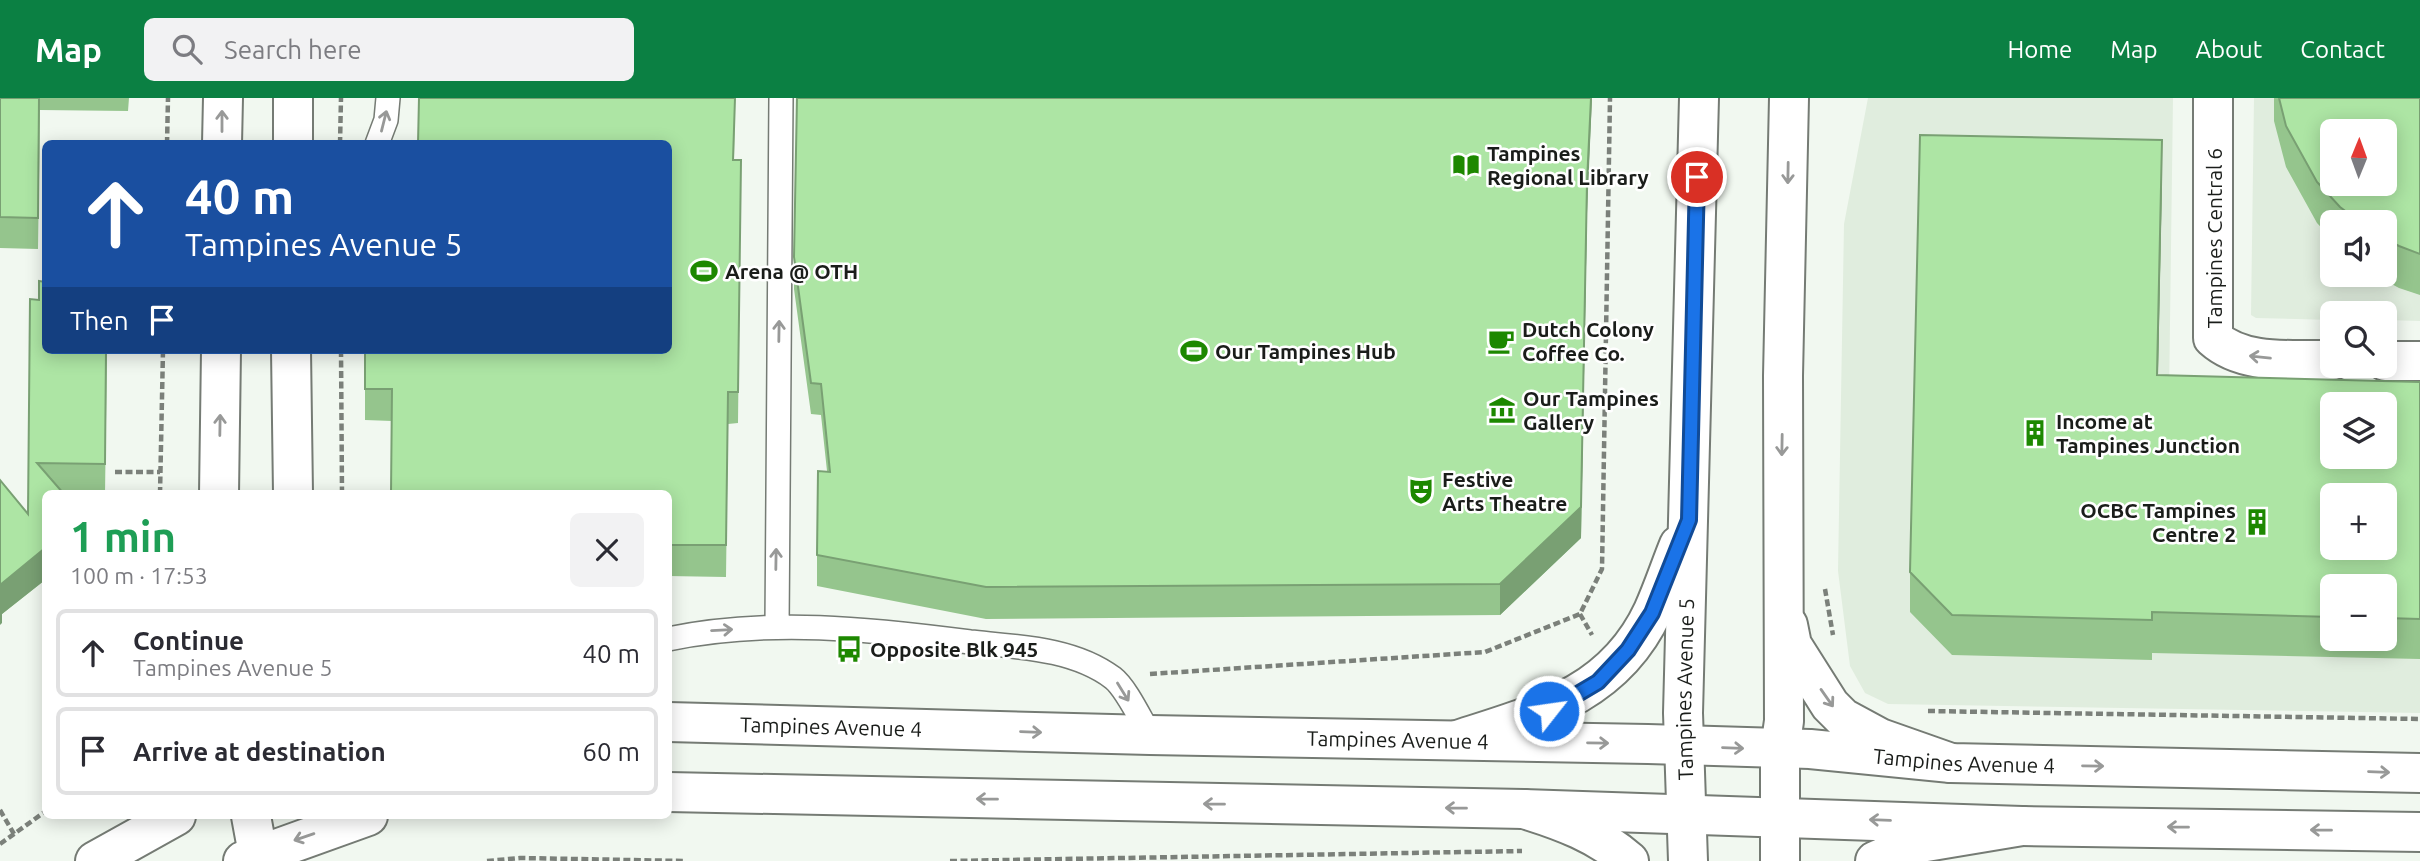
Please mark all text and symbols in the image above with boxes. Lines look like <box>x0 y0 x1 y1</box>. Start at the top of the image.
search box <box>144 18 634 81</box>
icon: search <box>168 30 206 68</box>
text: Map <box>35 31 102 68</box>
text: Search here <box>224 35 362 64</box>
text: Home <box>2007 36 2072 63</box>
text: Map <box>2110 36 2157 63</box>
text: About <box>2195 36 2262 63</box>
text: Contact <box>2300 36 2385 63</box>
one-way arrow <box>216 110 229 133</box>
one-way arrow <box>378 110 391 133</box>
north arrow <box>2320 119 2398 196</box>
map controls <box>2320 119 2397 651</box>
place label: Tampines Regional Library <box>1487 141 1649 189</box>
pin <box>1667 147 1727 207</box>
street label: Tampines Central 6 <box>2202 148 2226 328</box>
library icon: Tampines Regional Library <box>1451 150 1481 180</box>
icon: arrive <box>1678 158 1716 196</box>
one-way arrow <box>1781 162 1794 185</box>
icon: ahead <box>70 168 161 259</box>
text: 40 m <box>185 168 294 223</box>
button: sound <box>2320 210 2397 287</box>
text: Tampines Avenue 5 <box>185 226 462 262</box>
sports icon: Arena @ OTH <box>689 256 719 286</box>
place label: Arena @ OTH <box>725 259 858 283</box>
icon: arrive <box>143 301 181 339</box>
button: search <box>2320 301 2397 378</box>
text: Then <box>70 306 129 335</box>
place label: Dutch Colony Coffee Co. <box>1522 317 1654 365</box>
one-way arrow <box>772 320 786 343</box>
cafe icon: Dutch Colony Coffee Co. <box>1486 326 1516 356</box>
sports icon: Our Tampines Hub <box>1179 336 1209 366</box>
place label: Our Tampines Hub <box>1215 339 1396 363</box>
one-way arrow <box>2249 350 2272 363</box>
place label: Our Tampines Gallery <box>1523 386 1659 434</box>
button: layers <box>2320 392 2397 469</box>
museum icon: Our Tampines Gallery <box>1487 395 1517 425</box>
place label: Income at Tampines Junction <box>2056 409 2240 457</box>
one-way arrow <box>213 414 227 437</box>
building icon: Income at Tampines Junction <box>2020 418 2050 448</box>
one-way arrow <box>1775 433 1789 456</box>
place label: Festive Arts Theatre <box>1442 467 1567 515</box>
theatre icon: Festive Arts Theatre <box>1406 476 1436 506</box>
button: + <box>2320 483 2397 560</box>
place label: OCBC Tampines Centre 2 <box>2080 498 2236 546</box>
building icon: OCBC Tampines Centre 2 <box>2242 507 2272 537</box>
text: 1 min <box>70 513 176 560</box>
button: close <box>570 513 644 587</box>
one-way arrow <box>770 547 783 570</box>
text: 100 m · 17:53 <box>70 563 208 588</box>
button: − <box>2320 574 2397 651</box>
street label: Tampines Avenue 5 <box>1671 598 1698 781</box>
one-way arrow <box>711 623 733 636</box>
text: Continue <box>133 626 244 655</box>
icon: ahead <box>74 634 112 672</box>
bus stop icon: Opposite Blk 945 <box>834 634 864 664</box>
place label: Opposite Blk 945 <box>870 637 1038 661</box>
text: 40 m <box>582 639 640 668</box>
text: Tampines Avenue 5 <box>133 655 332 680</box>
position arrow <box>1512 674 1586 748</box>
one-way arrow <box>1117 682 1131 702</box>
one-way arrow <box>1820 688 1834 707</box>
street label: Tampines Avenue 4 <box>740 712 922 741</box>
one-way arrow <box>1019 725 1042 738</box>
street label: Tampines Avenue 4 <box>1306 726 1489 753</box>
icon: arrive <box>74 732 112 770</box>
one-way arrow <box>1587 736 1610 750</box>
text: Arrive at destination <box>133 737 386 766</box>
text: 60 m <box>582 737 640 766</box>
one-way arrow <box>1721 741 1744 755</box>
street label: Tampines Avenue 4 <box>1872 743 2055 777</box>
one-way arrow <box>2081 759 2104 773</box>
one-way arrow <box>2367 766 2390 779</box>
one-way arrow <box>976 792 999 806</box>
one-way arrow <box>1203 797 1226 811</box>
one-way arrow <box>1445 801 1468 815</box>
one-way arrow <box>1869 813 1892 826</box>
one-way arrow <box>2167 821 2190 834</box>
one-way arrow <box>2310 823 2333 837</box>
one-way arrow <box>294 832 316 844</box>

